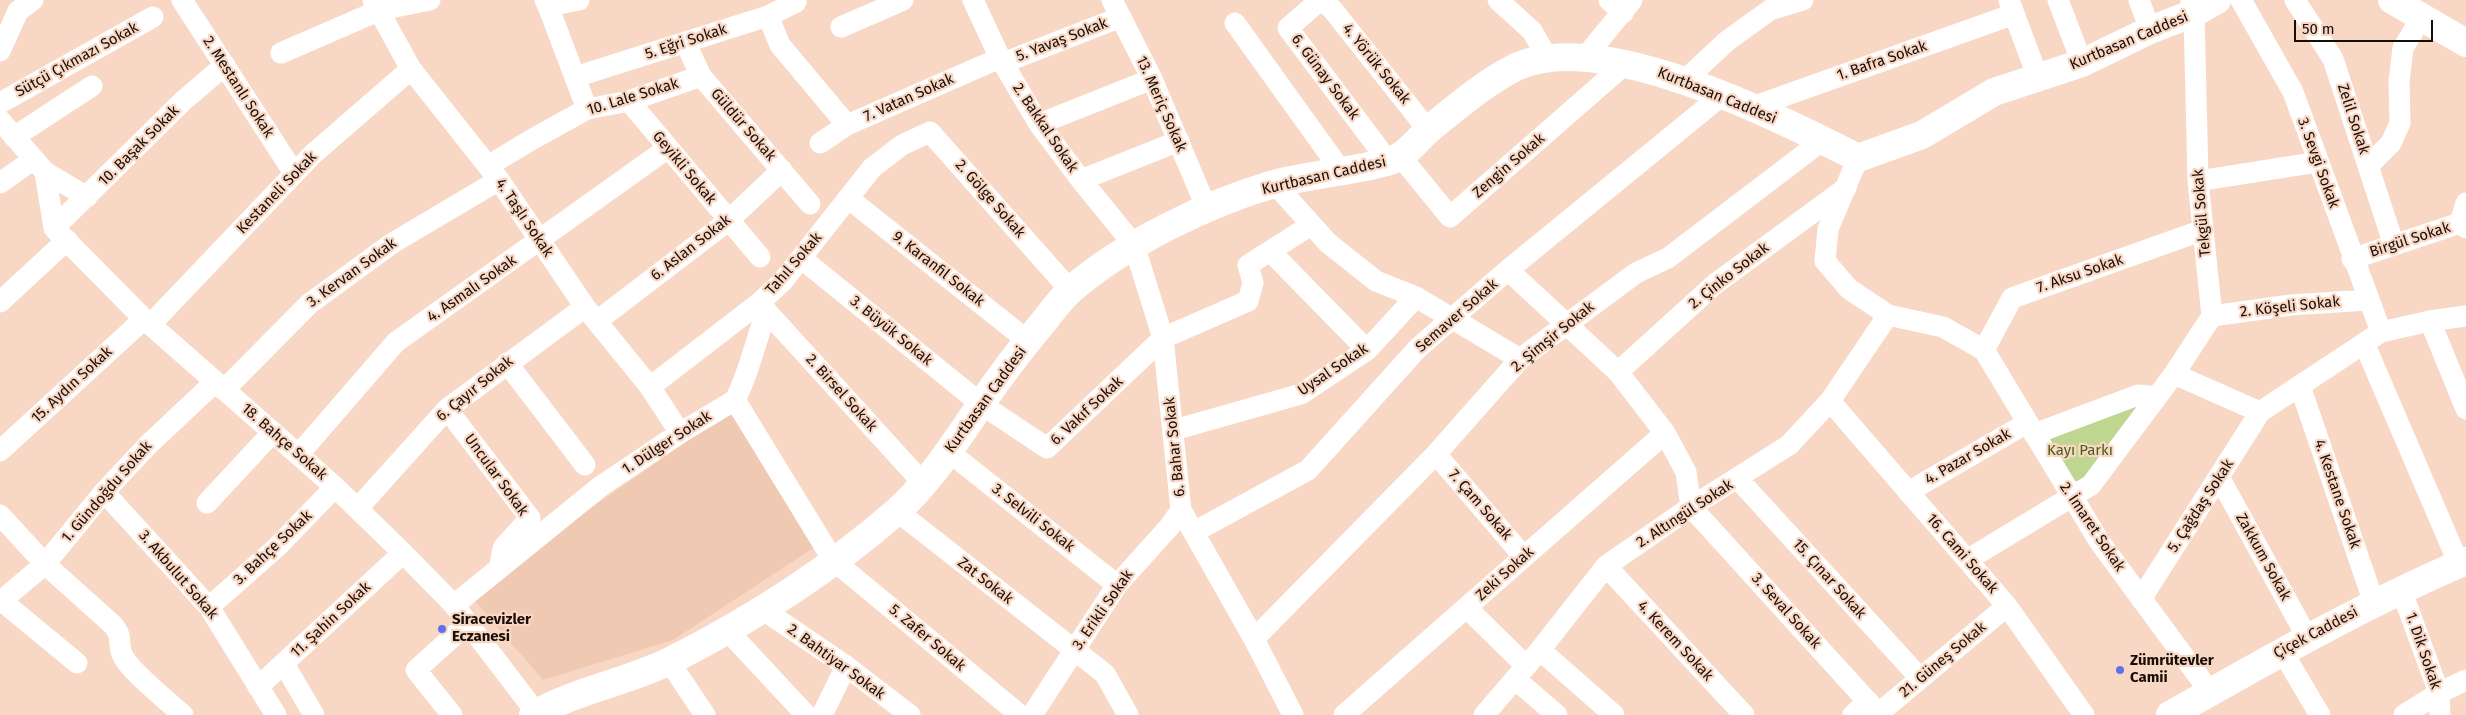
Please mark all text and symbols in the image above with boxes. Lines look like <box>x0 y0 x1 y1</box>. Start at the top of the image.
street label: Kurtbasan Caddesi <box>2067 8 2191 74</box>
scale bar <box>2296 10 2435 42</box>
street label: 5. Yavaş Sokak <box>1014 14 1110 66</box>
street label: Sütçü Çıkmazı Sokak <box>12 19 142 101</box>
street label: 5. Eğri Sokak <box>643 20 729 64</box>
street label: 4. Yörük Sokak <box>1338 20 1414 108</box>
text: 50 m <box>2302 20 2335 38</box>
street label: 6. Günay Sokak <box>1287 31 1363 123</box>
street label: 2. Mestanlı Sokak <box>199 33 277 141</box>
street label: 1. Bafra Sokak <box>1835 37 1929 85</box>
street label: 13. Meriç Sokak <box>1132 53 1190 155</box>
street label: Kurtbasan Caddesi <box>1655 64 1779 128</box>
street label: 7. Vatan Sokak <box>861 70 957 126</box>
street label: 10. Lale Sokak <box>585 75 681 119</box>
street label: 2. Bakkal Sokak <box>1008 80 1082 176</box>
street label: Zelil Sokak <box>2333 82 2373 156</box>
street label: Güldür Sokak <box>707 85 779 165</box>
street label: 10. Başak Sokak <box>95 102 183 190</box>
street label: 3. Sevgi Sokak <box>2293 115 2343 211</box>
street label: Geyikli Sokak <box>648 128 720 208</box>
street label: Zengin Sokak <box>1469 130 1549 202</box>
street label: Kestaneli Sokak <box>233 148 321 238</box>
street label: Kurtbasan Caddesi <box>1260 153 1388 199</box>
street label: 2. Gölge Sokak <box>951 156 1029 242</box>
street label: Tekgül Sokak <box>2189 169 2215 257</box>
street label: 4. Taşlı Sokak <box>491 175 557 261</box>
street label: 6. Aslan Sokak <box>647 211 735 285</box>
street label: Birgül Sokak <box>2367 218 2453 262</box>
street label: 9. Karanfil Sokak <box>888 227 988 311</box>
street label: Tahıl Sokak <box>762 229 826 299</box>
street label: 3. Kervan Sokak <box>304 235 400 311</box>
street label: 2. Çinko Sokak <box>1685 239 1773 313</box>
street label: 7. Aksu Sokak <box>2034 251 2126 297</box>
street label: 4. Asmalı Sokak <box>424 252 520 326</box>
street label: Semaver Sokak <box>1412 276 1502 356</box>
street label: 3. Büyük Sokak <box>846 292 936 370</box>
street label: 2. Köşeli Sokak <box>2239 293 2341 321</box>
street label: 2. Şimşir Sokak <box>1508 298 1598 376</box>
street label: Uysal Sokak <box>1295 340 1371 400</box>
street label: 15. Aydın Sokak <box>28 343 116 427</box>
street label: Kurtbasan Caddesi <box>941 343 1031 457</box>
street label: 2. Birsel Sokak <box>802 351 880 435</box>
street label: 6. Çayır Sokak <box>433 353 517 425</box>
street label: 6. Vakıf Sokak <box>1047 373 1127 449</box>
street label: 6. Bahar Sokak <box>1161 396 1189 498</box>
street label: 18. Bahçe Sokak <box>237 400 331 484</box>
street label: 1. Dülger Sokak <box>619 408 715 478</box>
street label: 4. Pazar Sokak <box>1922 425 2014 489</box>
street label: Uncular Sokak <box>460 430 532 520</box>
street label: 4. Kestane Sokak <box>2310 437 2364 551</box>
street label: 1. Gündoğdu Sokak <box>58 438 156 546</box>
park label: Kayı Parkı <box>2047 442 2113 460</box>
street label: 5. Çağdaş Sokak <box>2164 456 2238 556</box>
street label: 7. Çam Sokak <box>1444 466 1516 544</box>
street label: 2. Altıngül Sokak <box>1633 476 1737 552</box>
street label: 2. İmaret Sokak <box>2056 479 2128 575</box>
street label: 3. Selvili Sokak <box>988 480 1078 556</box>
street label: 3. Bahçe Sokak <box>230 507 316 589</box>
street label: 16. Cami Sokak <box>1922 510 2002 598</box>
street label: Zakkum Sokak <box>2232 510 2294 604</box>
street label: 3. Akbulut Sokak <box>135 527 221 623</box>
street label: 15. Çınar Sokak <box>1789 535 1869 623</box>
street label: Zeki Sokak <box>1472 543 1538 605</box>
street label: Zat Sokak <box>954 554 1016 608</box>
street label: 3. Erikli Sokak <box>1069 567 1137 653</box>
street label: 3. Seval Sokak <box>1747 570 1825 652</box>
street label: 11. Şahin Sokak <box>287 578 375 662</box>
street label: 4. Kerem Sokak <box>1633 597 1717 685</box>
street label: 5. Zafer Sokak <box>885 601 969 675</box>
street label: Çiçek Caddesi <box>2271 603 2361 663</box>
street label: 1. Dik Sokak <box>2401 610 2445 692</box>
place label: Siracevizler Eczanesi <box>452 611 531 646</box>
street label: 21. Güneş Sokak <box>1896 619 1990 701</box>
street label: 2. Bahtiyar Sokak <box>784 621 888 703</box>
marker: Siracevizler Eczanesi <box>436 623 448 635</box>
place label: Zümrütevler Camii <box>2130 652 2214 687</box>
marker: Zümrütevler Camii <box>2114 664 2126 676</box>

